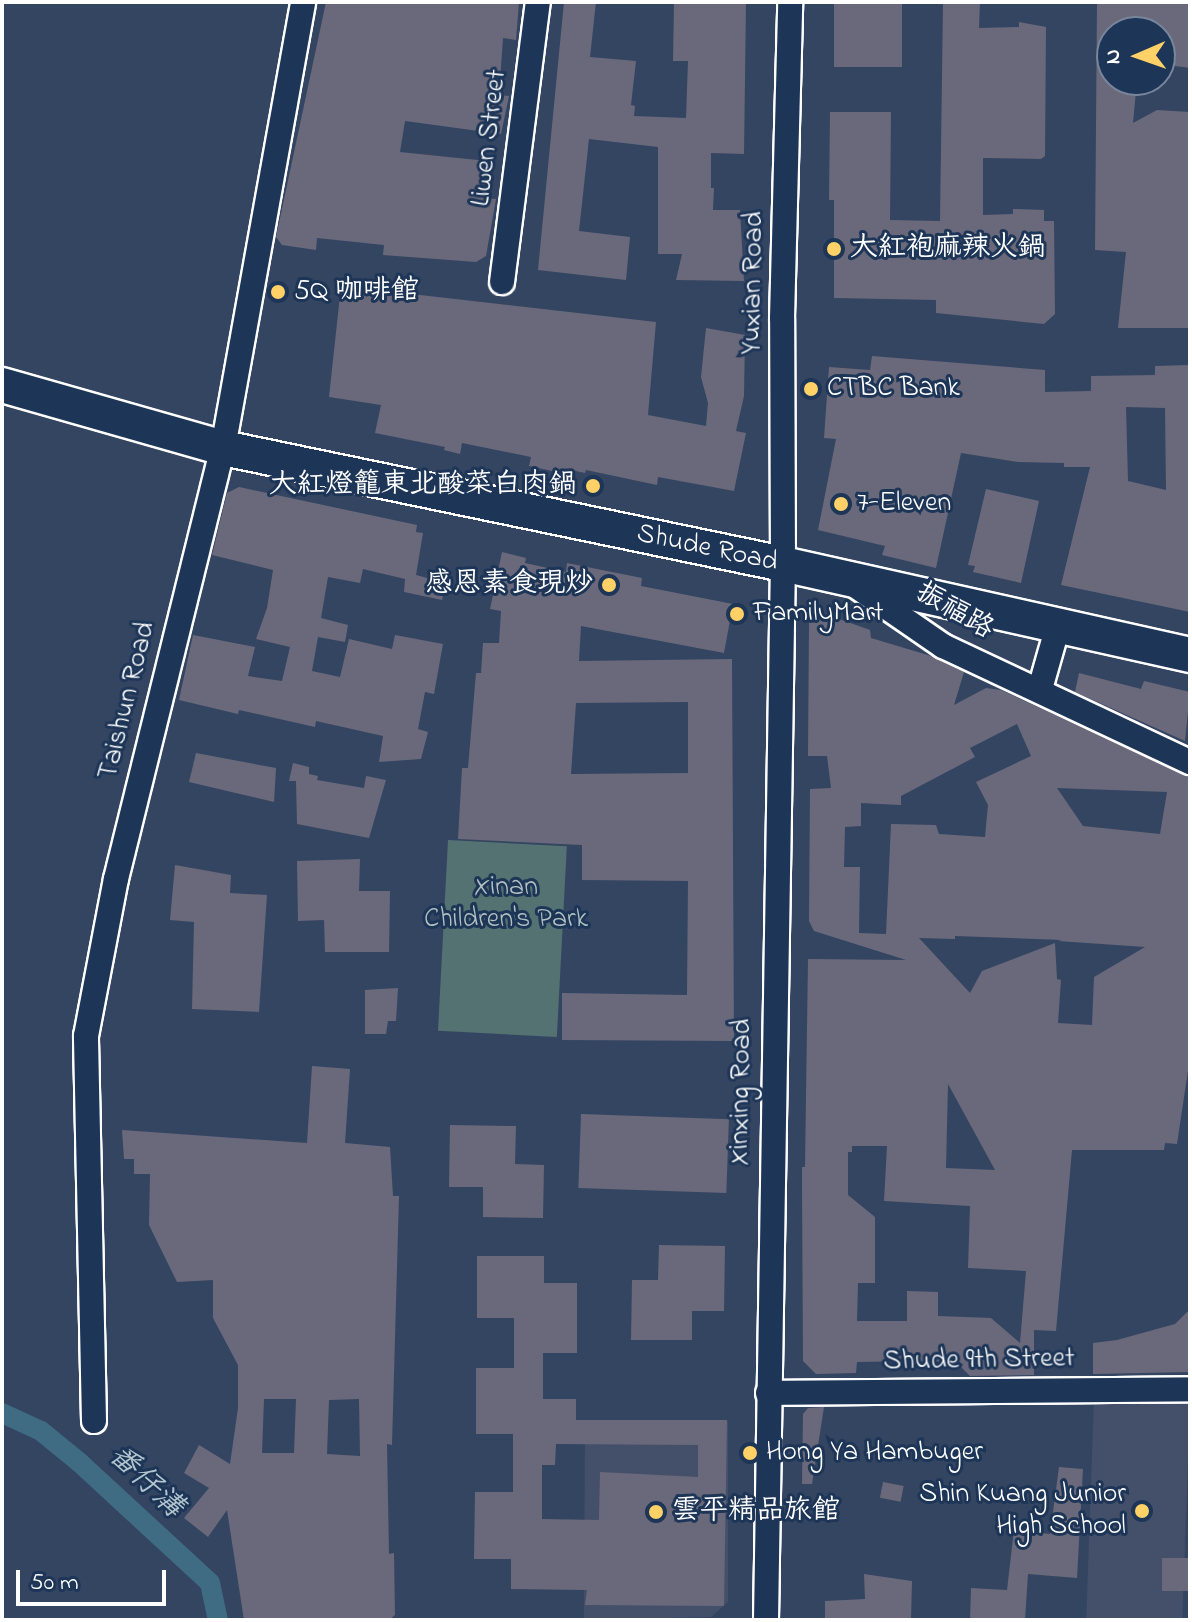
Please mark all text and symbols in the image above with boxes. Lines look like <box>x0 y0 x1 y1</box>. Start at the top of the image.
north arrow <box>1096 16 1176 96</box>
text: N <box>1098 49 1130 65</box>
street label: Liwen Street <box>465 68 515 208</box>
street label: Yuxian Road <box>736 211 772 355</box>
place label: 大紅袍麻辣火鍋 <box>850 232 1046 266</box>
marker: 大紅袍麻辣火鍋 <box>825 240 843 258</box>
place label: 5Q 咖啡館 <box>294 275 419 309</box>
marker: 5Q 咖啡館 <box>269 283 287 301</box>
place label: CTBC Bank <box>827 372 960 406</box>
marker: CTBC Bank <box>802 380 820 398</box>
place label: 大紅燈籠東北酸菜白肉鍋 <box>269 469 577 503</box>
marker: 大紅燈籠東北酸菜白肉鍋 <box>584 477 602 495</box>
place label: 7-Eleven <box>857 487 951 521</box>
marker: 7-Eleven <box>832 495 850 513</box>
street label: Shude Road <box>633 518 781 580</box>
place label: 感恩素食現炒 <box>425 568 593 602</box>
marker: 感恩素食現炒 <box>600 576 618 594</box>
street label: 振福路 <box>909 576 999 648</box>
place label: FamilyMart <box>753 597 884 631</box>
marker: FamilyMart <box>728 605 746 623</box>
street label: Taishun Road <box>92 619 164 783</box>
park label: Xinan Children's Park <box>424 871 588 937</box>
street label: Xinxing Road <box>724 1018 760 1166</box>
street label: Shude 9th Street <box>883 1343 1075 1379</box>
place label: Hong Ya Hambuger <box>766 1436 983 1470</box>
water label: 番仔溝 <box>100 1438 190 1526</box>
marker: Hong Ya Hambuger <box>741 1444 759 1462</box>
place label: Shin Kuang Junior High School <box>919 1478 1126 1544</box>
place label: 雲平精品旅館 <box>672 1495 840 1529</box>
marker: Shin Kuang Junior High School <box>1133 1502 1151 1520</box>
marker: 雲平精品旅館 <box>647 1503 665 1521</box>
scale bar <box>20 1554 170 1604</box>
text: 50 m <box>30 1566 79 1601</box>

